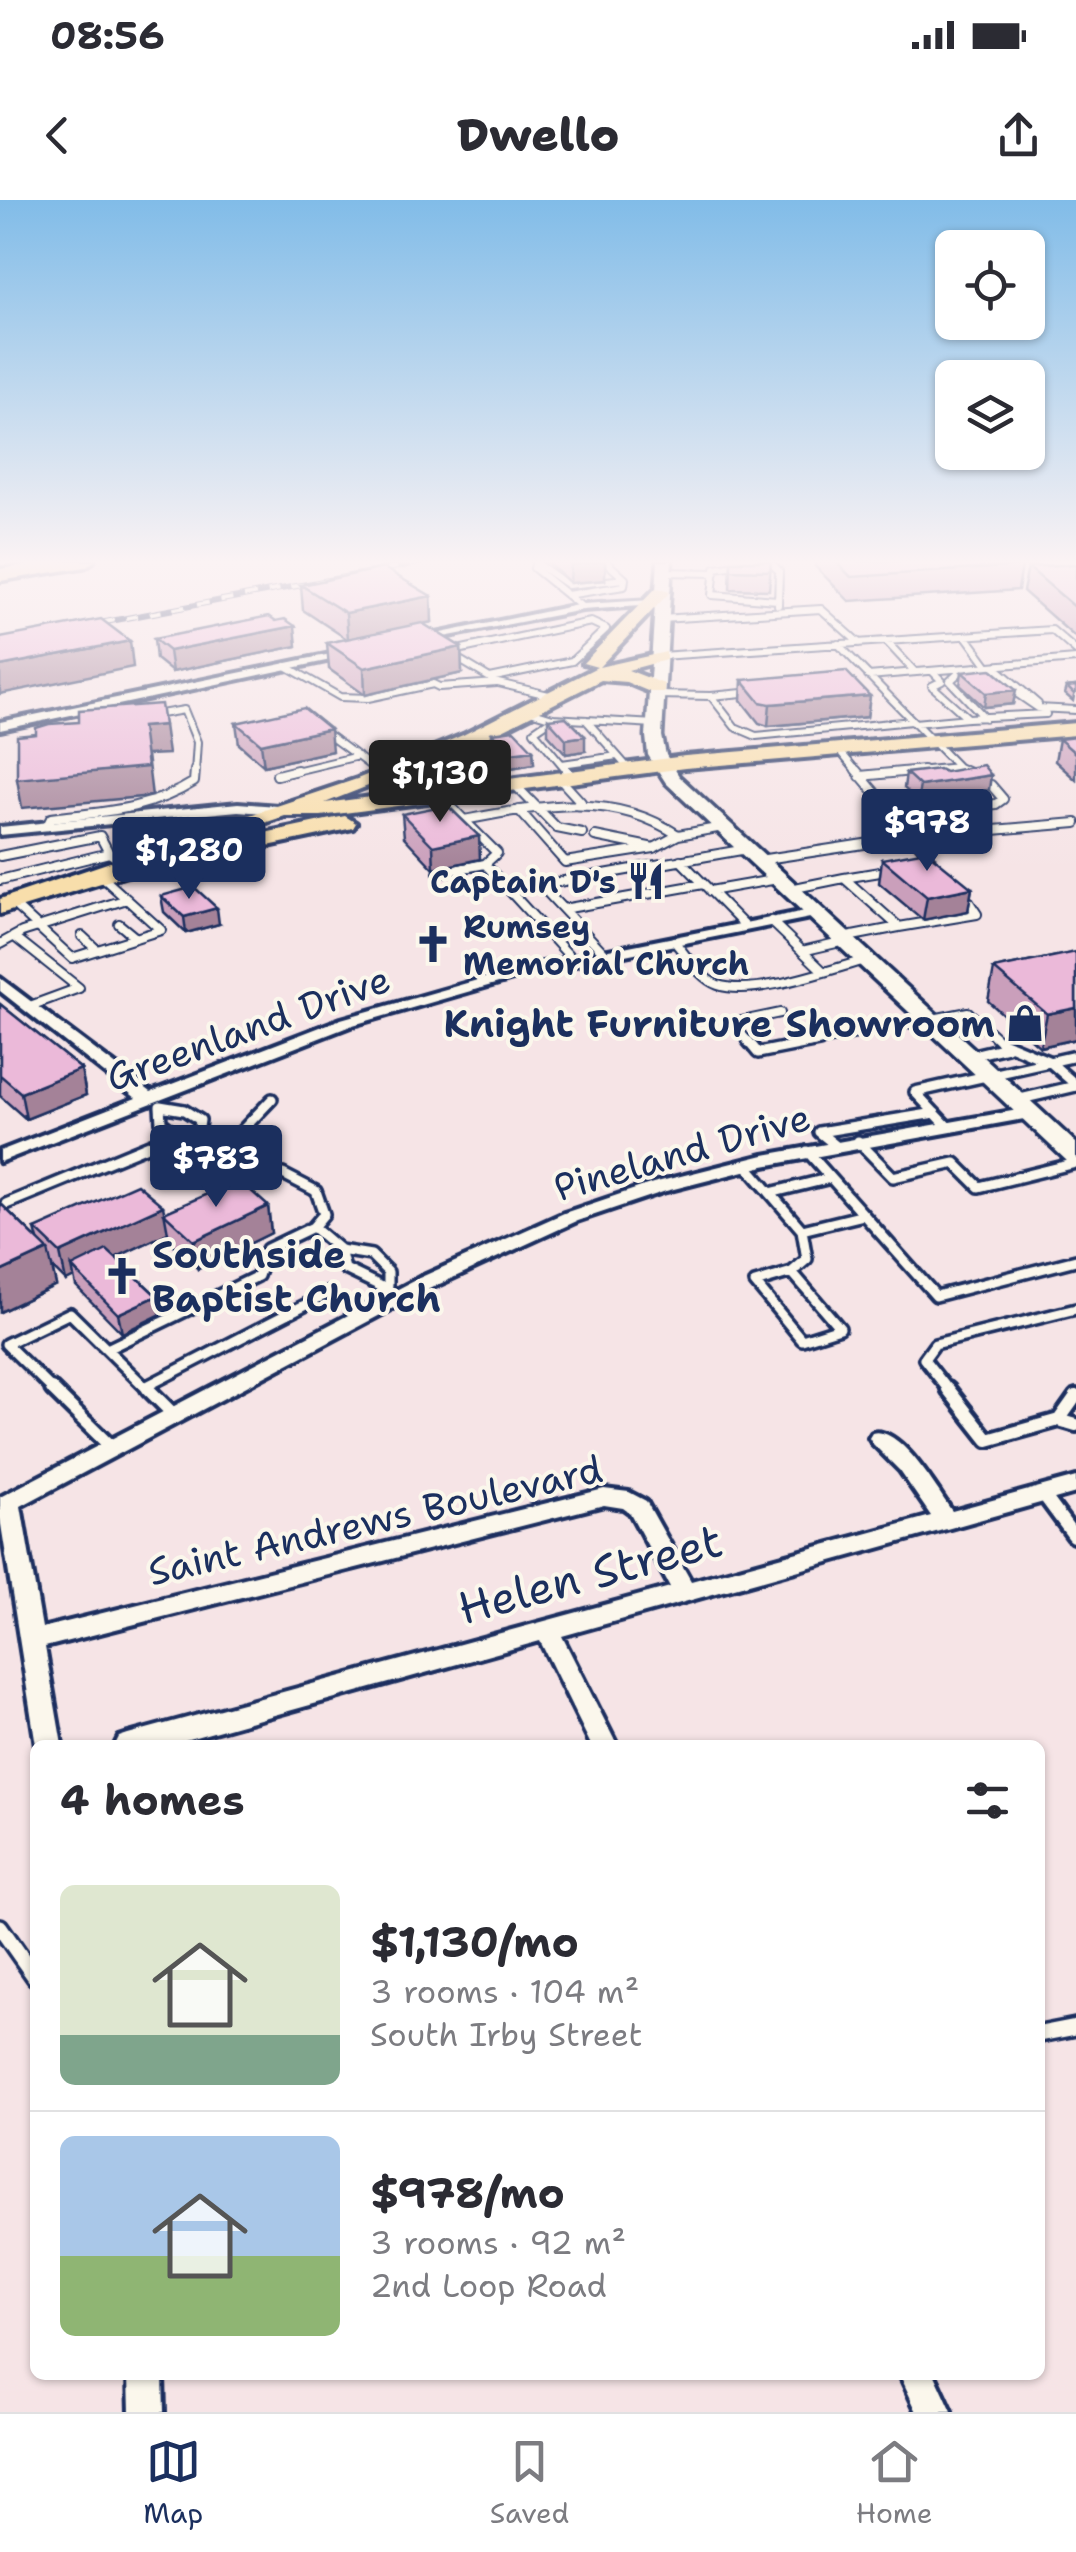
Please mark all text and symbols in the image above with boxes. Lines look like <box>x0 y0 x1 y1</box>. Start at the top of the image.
text: 08:56 <box>50 10 165 61</box>
text: Dwello <box>457 105 619 165</box>
icon: back <box>30 108 85 163</box>
icon: share <box>991 108 1046 163</box>
map controls <box>935 230 1045 470</box>
button: locate <box>935 230 1045 340</box>
button: layers <box>935 360 1045 470</box>
pin: $1,130 <box>359 740 521 825</box>
text: $1,130 <box>391 751 489 794</box>
pin: $978 <box>868 789 986 874</box>
text: $978 <box>883 800 971 843</box>
pin: $1,280 <box>108 817 270 902</box>
text: $1,280 <box>134 828 244 871</box>
place label: Captain D's <box>430 860 616 903</box>
restaurant icon: Captain D's <box>625 860 667 902</box>
place label: Rumsey Memorial Church <box>463 905 749 985</box>
church icon: Rumsey Memorial Church <box>412 923 454 965</box>
street label: Greenland Drive <box>99 953 397 1103</box>
place label: Knight Furniture Showroom <box>443 998 995 1049</box>
shop icon: Knight Furniture Showroom <box>1004 1002 1046 1044</box>
street label: Pineland Drive <box>548 1091 816 1213</box>
pin: $783 <box>157 1125 275 1210</box>
text: $783 <box>172 1136 260 1179</box>
place label: Southside Baptist Church <box>152 1229 441 1324</box>
church icon: Southside Baptist Church <box>101 1255 143 1297</box>
street label: Saint Andrews Boulevard <box>143 1443 607 1597</box>
street label: Helen Street <box>451 1510 729 1638</box>
text: 4 homes <box>60 1772 245 1828</box>
icon: filters <box>960 1773 1015 1828</box>
text: $1,130/mo <box>370 1914 579 1970</box>
icon: home <box>140 1925 260 2045</box>
text: 3 rooms · 104 m² <box>370 1970 639 2013</box>
text: South Irby Street <box>370 2013 642 2056</box>
text: $978/mo <box>370 2165 565 2221</box>
icon: home <box>140 2176 260 2296</box>
text: 3 rooms · 92 m² <box>370 2221 626 2264</box>
text: 2nd Loop Road <box>370 2264 607 2307</box>
tab: Map <box>143 2434 203 2532</box>
tab: Saved <box>490 2434 569 2532</box>
tab: Home <box>856 2434 933 2532</box>

